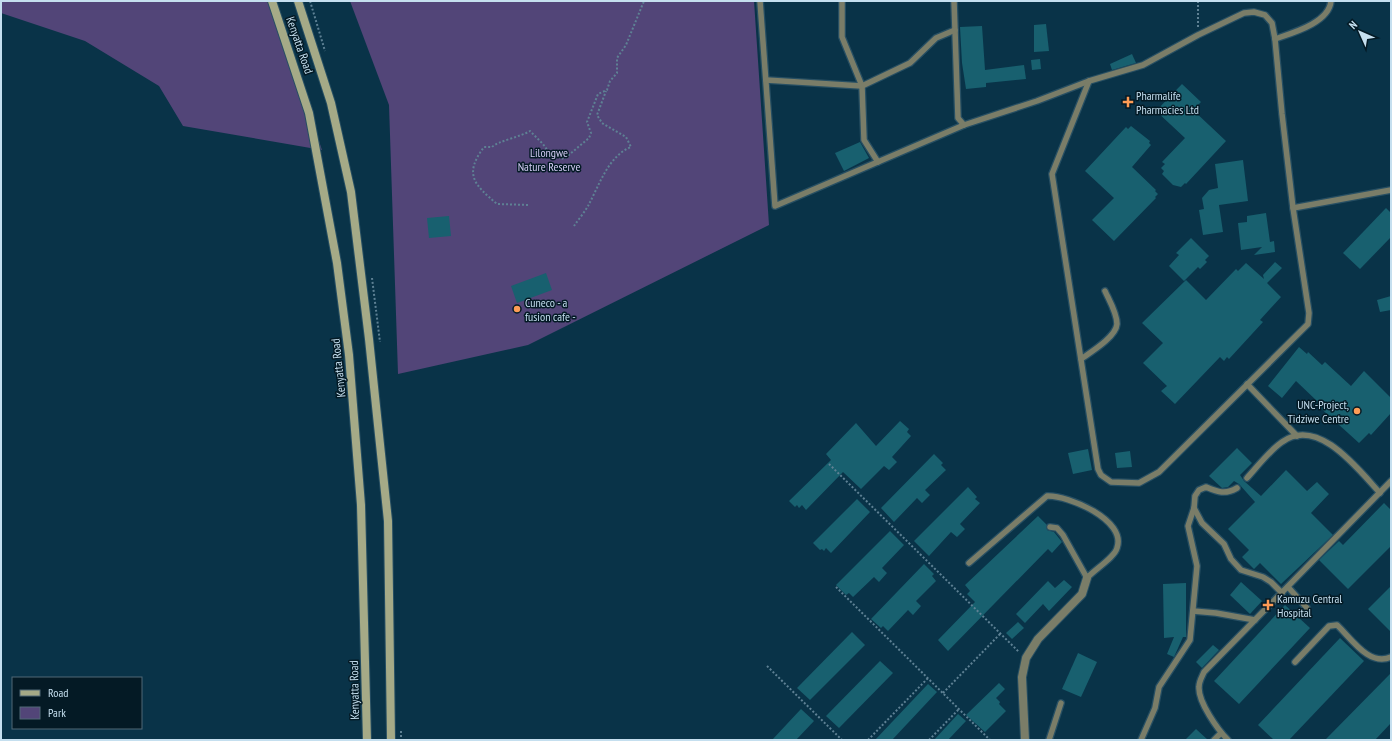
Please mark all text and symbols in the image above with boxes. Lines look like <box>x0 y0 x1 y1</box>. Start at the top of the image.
north arrow <box>1340 12 1380 52</box>
street label: Kenyatta Road <box>283 14 317 76</box>
text: N <box>1346 18 1360 32</box>
place label: Pharmalife Pharmacies Ltd <box>1136 88 1199 117</box>
marker: Pharmalife Pharmacies Ltd <box>1123 97 1133 107</box>
park label: Lilongwe Nature Reserve <box>518 145 580 174</box>
place label: Cuneco - a fusion cafe - <box>525 295 576 324</box>
marker: Cuneco - a fusion cafe - <box>512 304 522 314</box>
street label: Kenyatta Road <box>327 338 349 398</box>
place label: UNC-Project, Tidziwe Centre <box>1288 397 1349 426</box>
marker: UNC-Project, Tidziwe Centre <box>1352 406 1362 416</box>
place label: Kamuzu Central Hospital <box>1277 591 1342 620</box>
marker: Kamuzu Central Hospital <box>1262 599 1274 611</box>
street label: Kenyatta Road <box>346 660 362 720</box>
legend <box>12 677 142 729</box>
text: Road <box>48 685 68 700</box>
text: Park <box>48 705 66 720</box>

